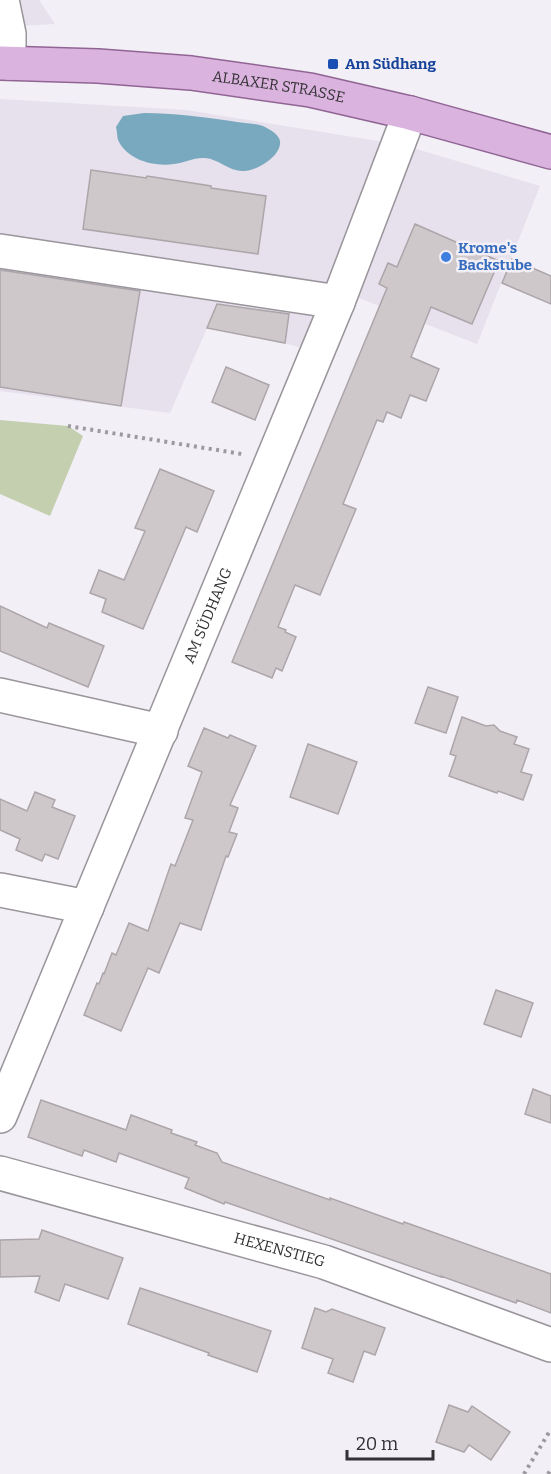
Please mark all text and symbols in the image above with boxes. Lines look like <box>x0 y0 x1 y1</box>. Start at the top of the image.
place label: Am Südhang <box>345 55 436 73</box>
marker: Am Südhang <box>326 57 340 71</box>
street label: ALBAXER STRASSE <box>211 67 347 107</box>
place label: Krome's Backstube <box>458 239 532 274</box>
marker: Krome's Backstube <box>439 250 453 264</box>
street label: AM SÜDHANG <box>180 565 236 666</box>
street label: HEXENSTIEG <box>232 1229 327 1271</box>
scale bar <box>347 1423 432 1461</box>
text: 20 m <box>356 1433 398 1455</box>

